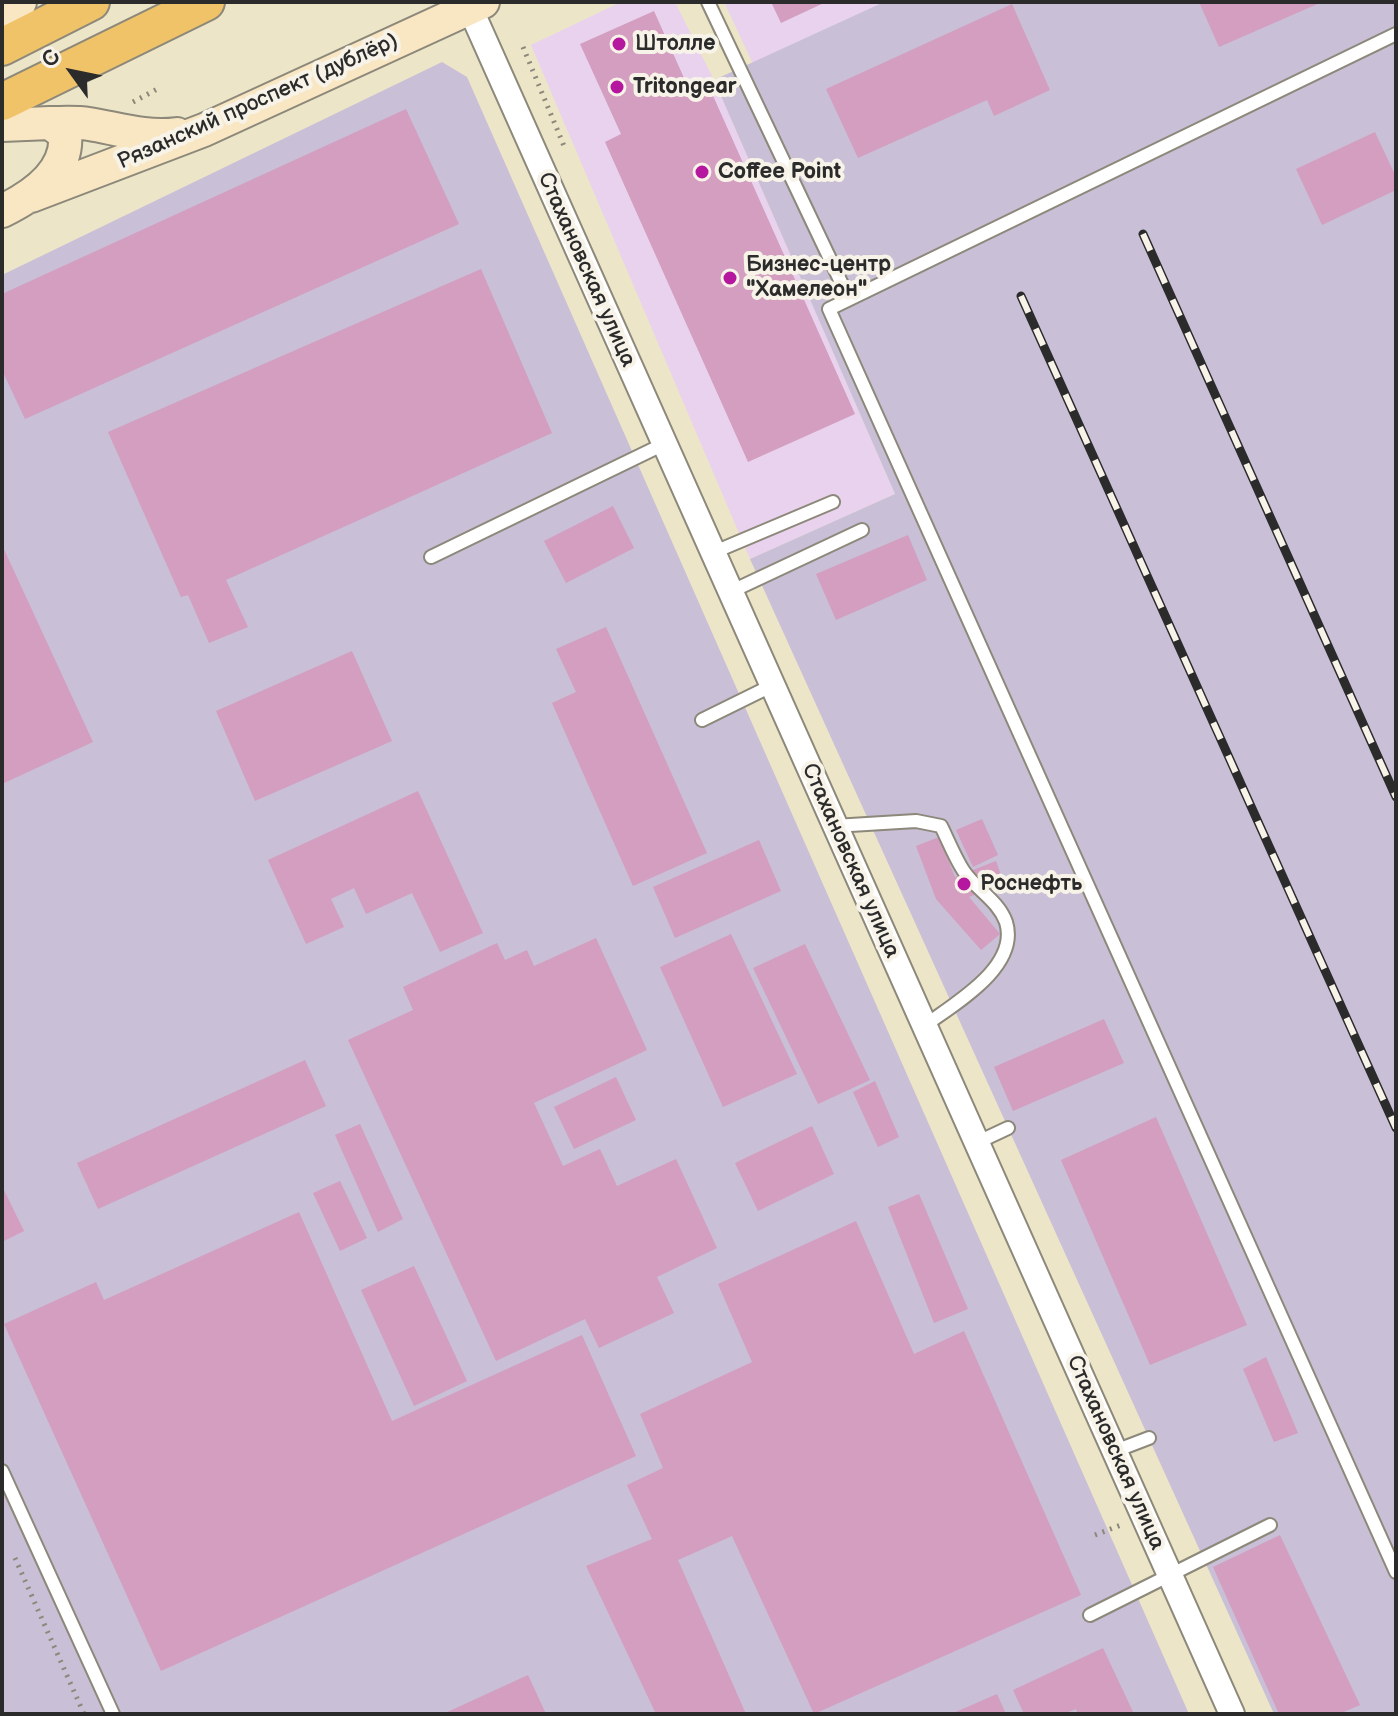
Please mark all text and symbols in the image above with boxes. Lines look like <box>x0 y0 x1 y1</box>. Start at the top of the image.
street label: Рязанский проспект (дублёр) <box>114 28 402 176</box>
place label: Штолле <box>635 31 715 57</box>
north arrow <box>32 32 112 112</box>
marker: Штолле <box>610 35 628 53</box>
text: С <box>36 45 67 72</box>
place label: Tritongear <box>633 74 737 100</box>
marker: Tritongear <box>608 78 626 96</box>
place label: Coffee Point <box>718 159 841 185</box>
marker: Coffee Point <box>693 163 711 181</box>
street label: Стахановская улица <box>531 169 641 371</box>
place label: Бизнес-центр "Хамелеон" <box>746 252 891 304</box>
marker: Бизнес-центр "Хамелеон" <box>721 269 739 287</box>
street label: Стахановская улица <box>795 760 905 962</box>
place label: Роснефть <box>980 871 1082 897</box>
marker: Роснефть <box>955 875 973 893</box>
street label: Стахановская улица <box>1060 1352 1170 1554</box>

